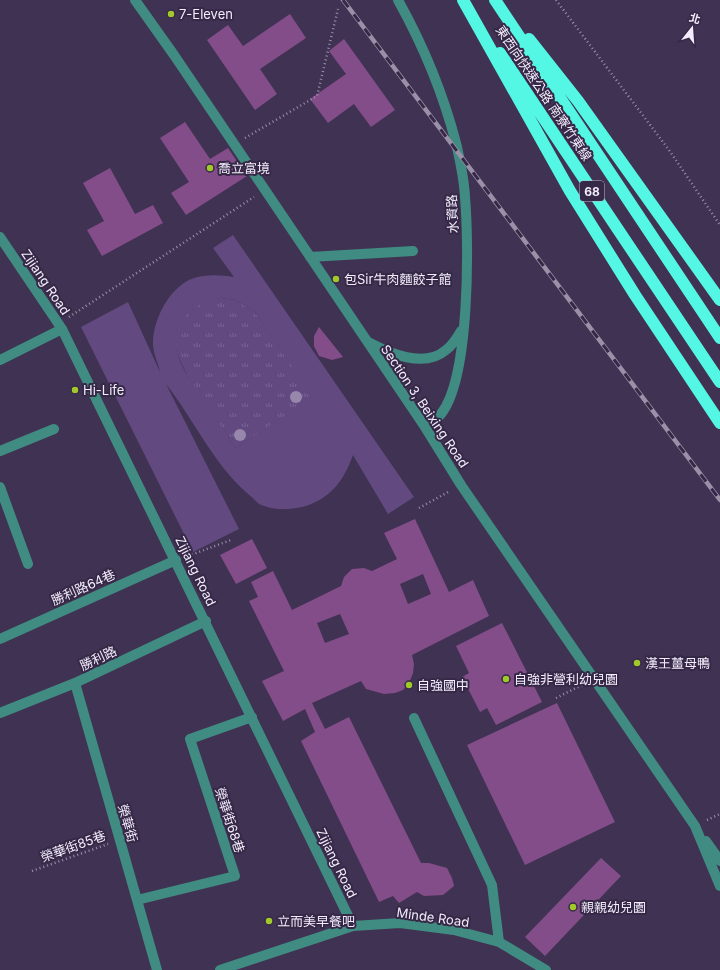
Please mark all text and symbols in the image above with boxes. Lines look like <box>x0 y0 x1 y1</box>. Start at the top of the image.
place label: 7-Eleven <box>179 6 233 22</box>
north arrow <box>672 8 712 48</box>
marker: 7-Eleven <box>166 9 176 19</box>
text: 北 <box>688 10 702 27</box>
street label: 東西向快速公路 南寮竹東線 <box>493 22 595 164</box>
place label: 喬立富境 <box>218 160 270 176</box>
marker: 喬立富境 <box>205 163 215 173</box>
road number: 68 <box>580 181 604 201</box>
street label: 水資路 <box>443 194 461 234</box>
street label: Zijiang Road <box>18 246 74 318</box>
place label: 包Sir牛肉麵餃子館 <box>344 271 451 287</box>
marker: 包Sir牛肉麵餃子館 <box>331 274 341 284</box>
street label: Section 3, Beixing Road <box>378 341 472 471</box>
place label: Hi-Life <box>83 382 124 398</box>
marker: Hi-Life <box>70 385 80 395</box>
street label: Zijiang Road <box>172 534 220 608</box>
street label: 勝利路64巷 <box>48 566 118 608</box>
street label: 勝利路 <box>77 643 119 673</box>
place label: 漢王薑母鴨 <box>645 655 710 671</box>
marker: 漢王薑母鴨 <box>632 658 642 668</box>
place label: 自強非營利幼兒園 <box>514 671 618 687</box>
marker: 自強非營利幼兒園 <box>501 674 511 684</box>
place label: 自強國中 <box>417 677 469 693</box>
marker: 自強國中 <box>404 680 414 690</box>
street label: 榮華街68巷 <box>212 785 248 855</box>
street label: 榮華街 <box>115 802 141 844</box>
street label: Zijiang Road <box>313 826 361 900</box>
street label: 榮華街85巷 <box>38 827 108 865</box>
place label: 親親幼兒園 <box>581 899 646 915</box>
marker: 親親幼兒園 <box>568 902 578 912</box>
street label: Minde Road <box>396 904 470 930</box>
place label: 立而美早餐吧 <box>277 913 355 929</box>
marker: 立而美早餐吧 <box>264 916 274 926</box>

